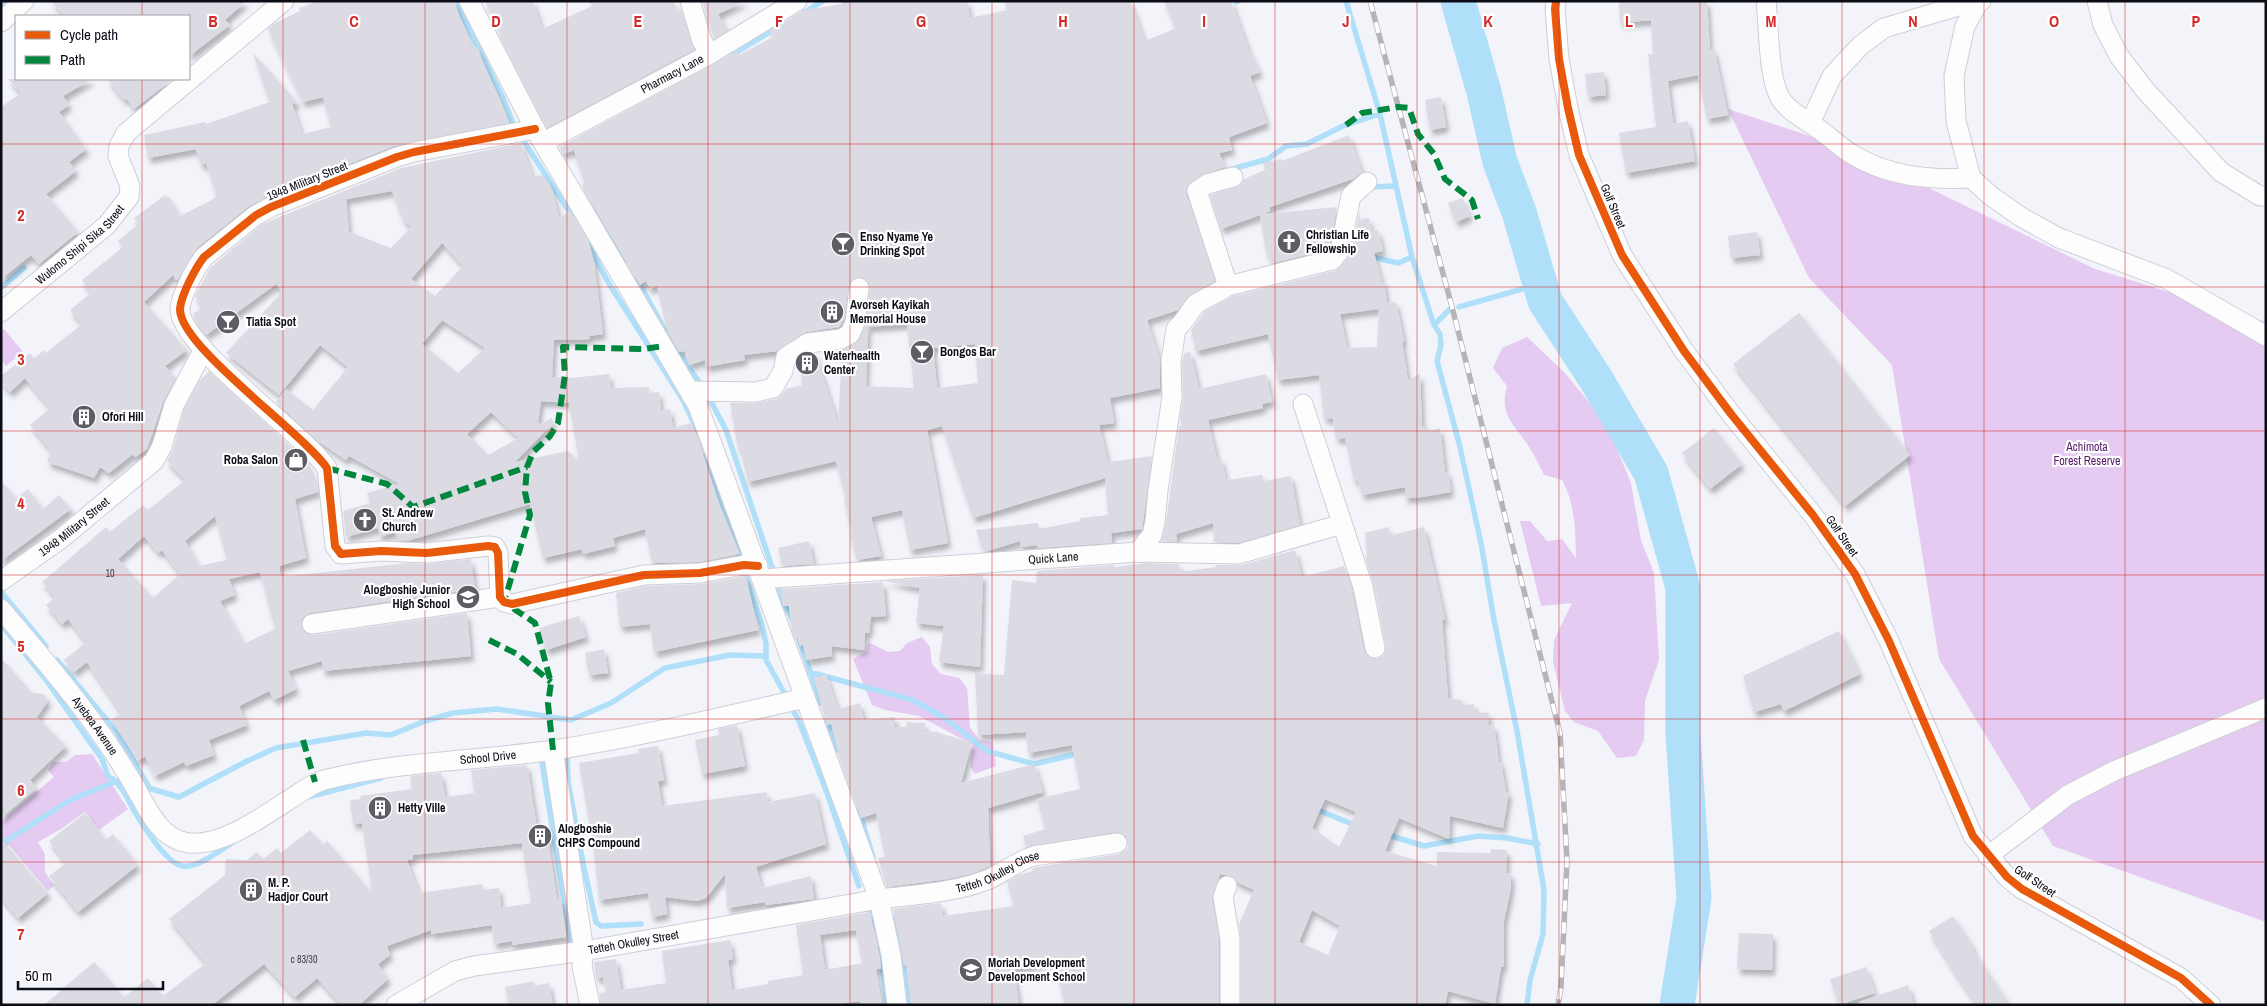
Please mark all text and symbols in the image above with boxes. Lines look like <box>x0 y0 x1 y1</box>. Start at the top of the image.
text: B <box>208 10 218 32</box>
text: C <box>349 10 359 32</box>
text: D <box>491 10 501 32</box>
text: E <box>634 10 643 32</box>
text: F <box>775 10 783 32</box>
text: G <box>916 10 926 32</box>
text: H <box>1058 10 1068 32</box>
text: I <box>1202 10 1206 32</box>
text: J <box>1342 10 1350 32</box>
text: K <box>1483 10 1493 32</box>
text: L <box>1625 10 1633 32</box>
text: M <box>1766 10 1777 32</box>
text: N <box>1908 10 1918 32</box>
text: O <box>2049 10 2059 32</box>
text: P <box>2192 10 2201 32</box>
legend <box>15 15 190 80</box>
text: Cycle path <box>60 24 118 45</box>
text: Path <box>60 49 85 70</box>
street label: Pharmacy Lane <box>638 51 706 97</box>
street label: 1948 Military Street <box>264 157 350 205</box>
street label: Golf Street <box>1596 181 1630 231</box>
street label: Wulomo Shipi Sika Street <box>33 201 128 288</box>
text: 2 <box>17 204 25 226</box>
place label: Christian Life Fellowship <box>1306 227 1369 257</box>
place label: Enso Nyame Ye Drinking Spot <box>860 229 933 259</box>
church icon: Christian Life Fellowship <box>1276 229 1302 255</box>
bar icon: Enso Nyame Ye Drinking Spot <box>830 231 856 257</box>
place label: Avorseh Kayikah Memorial House <box>850 297 930 327</box>
building icon: Avorseh Kayikah Memorial House <box>819 299 845 325</box>
bar icon: Tiatia Spot <box>215 309 241 335</box>
place label: Tiatia Spot <box>246 314 297 330</box>
bar icon: Bongos Bar <box>909 339 935 365</box>
place label: Bongos Bar <box>940 344 996 360</box>
text: 3 <box>17 348 25 370</box>
place label: Waterhealth Center <box>824 348 880 378</box>
building icon: Waterhealth Center <box>794 350 820 376</box>
building icon: Ofori Hill <box>71 404 97 430</box>
place label: Ofori Hill <box>102 409 144 425</box>
park label: Achimota Forest Reserve <box>2054 439 2120 469</box>
shop icon: Roba Salon <box>283 447 309 473</box>
place label: Roba Salon <box>224 452 278 468</box>
text: 4 <box>17 492 25 514</box>
street label: 1948 Military Street <box>36 494 113 560</box>
place label: St. Andrew Church <box>382 505 433 535</box>
church icon: St. Andrew Church <box>352 507 378 533</box>
street label: Golf Street <box>1822 512 1862 560</box>
street label: Quick Lane <box>1028 548 1079 568</box>
house number: 10 <box>105 567 115 580</box>
place label: Alogboshie Junior High School <box>364 582 450 612</box>
school or university icon: Alogboshie Junior High School <box>455 584 481 610</box>
text: 5 <box>17 635 25 657</box>
street label: Ayebea Avenue <box>68 692 121 758</box>
street label: School Drive <box>459 747 517 768</box>
text: 6 <box>17 779 25 801</box>
building icon: Hetty Ville <box>367 795 393 821</box>
place label: Hetty Ville <box>398 800 446 816</box>
place label: Alogboshie CHPS Compound <box>558 821 640 851</box>
building icon: Alogboshie CHPS Compound <box>527 823 553 849</box>
street label: Tetteh Okulley Close <box>954 847 1040 897</box>
street label: Golf Street <box>2011 861 2059 901</box>
place label: M. P. Hadjor Court <box>268 875 329 905</box>
building icon: M. P. Hadjor Court <box>238 877 264 903</box>
text: 7 <box>17 923 25 945</box>
street label: Tetteh Okulley Street <box>587 926 680 958</box>
house number: c 83/30 <box>291 953 318 966</box>
place label: Moriah Development Development School <box>988 955 1086 985</box>
school or university icon: Moriah Development Development School <box>958 957 984 983</box>
scale bar <box>18 958 162 990</box>
text: 50 m <box>25 965 52 986</box>

